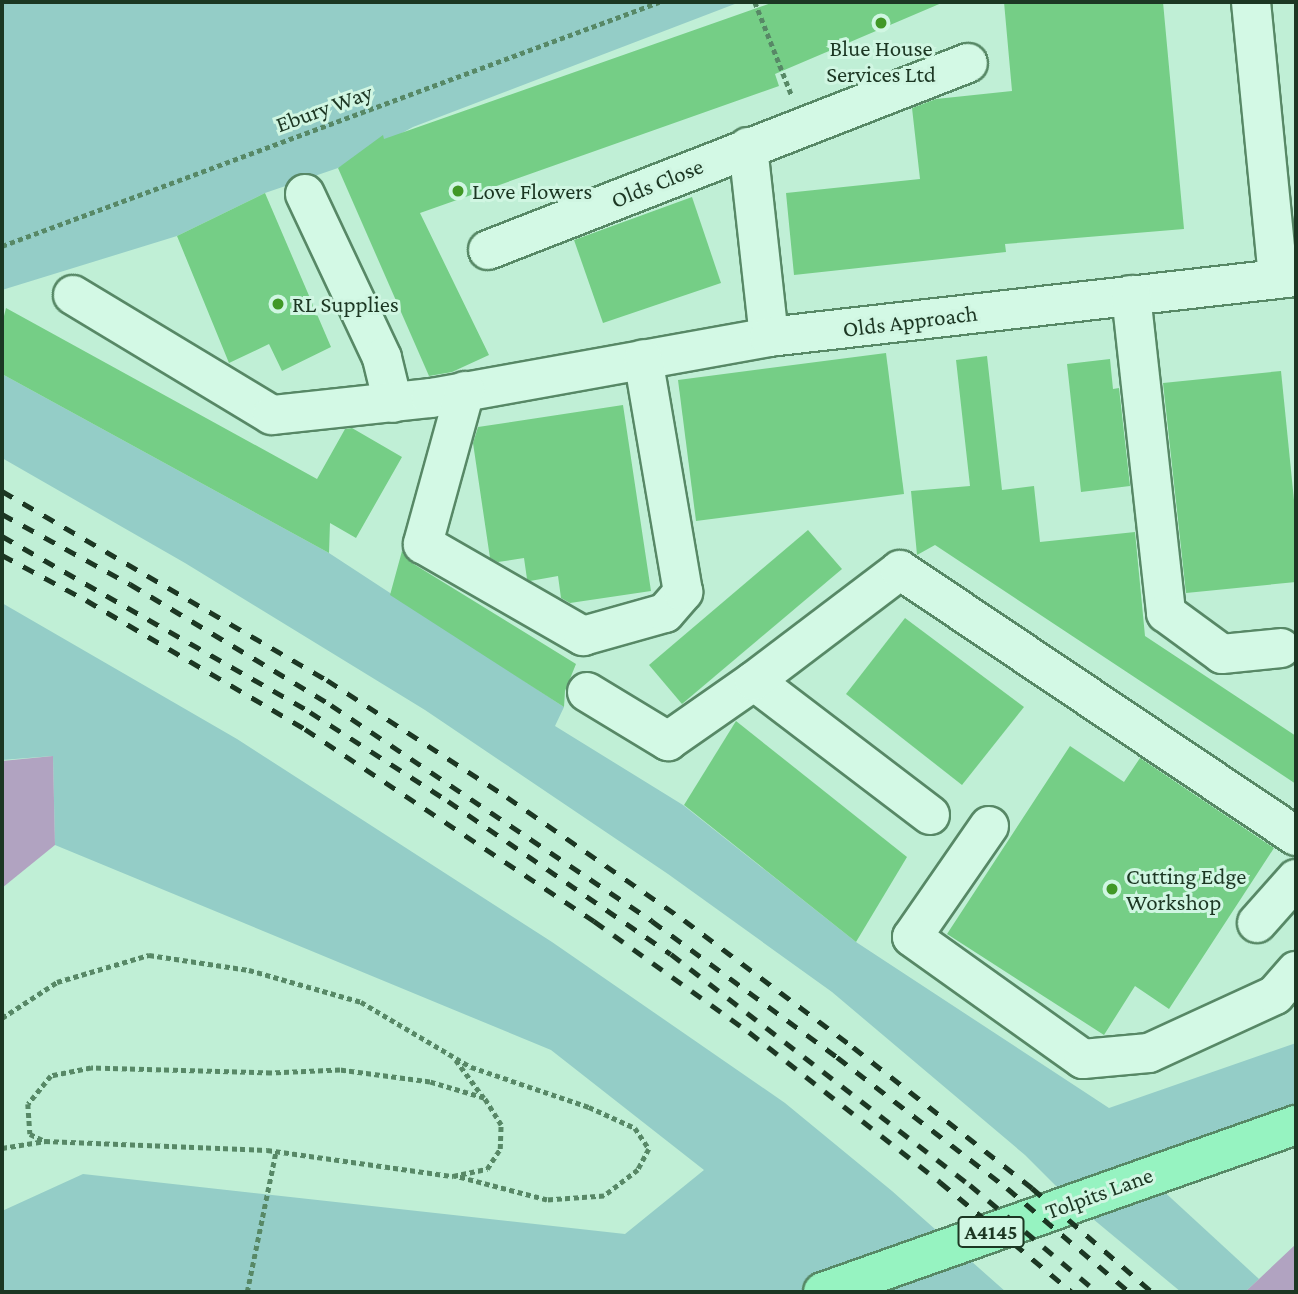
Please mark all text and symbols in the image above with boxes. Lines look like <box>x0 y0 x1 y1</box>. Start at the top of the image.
marker: Blue House Services Ltd <box>873 15 889 31</box>
place label: Blue House Services Ltd <box>826 34 936 88</box>
street label: Ebury Way <box>272 78 376 138</box>
street label: Olds Close <box>607 152 707 214</box>
place label: Love Flowers <box>472 177 592 205</box>
marker: Love Flowers <box>450 183 466 199</box>
place label: RL Supplies <box>292 290 399 318</box>
marker: RL Supplies <box>270 296 286 312</box>
street label: Olds Approach <box>841 299 979 343</box>
place label: Cutting Edge Workshop <box>1126 862 1246 916</box>
marker: Cutting Edge Workshop <box>1104 881 1120 897</box>
street label: Tolpits Lane <box>1041 1161 1157 1225</box>
road number: A4145 <box>956 1214 1026 1250</box>

